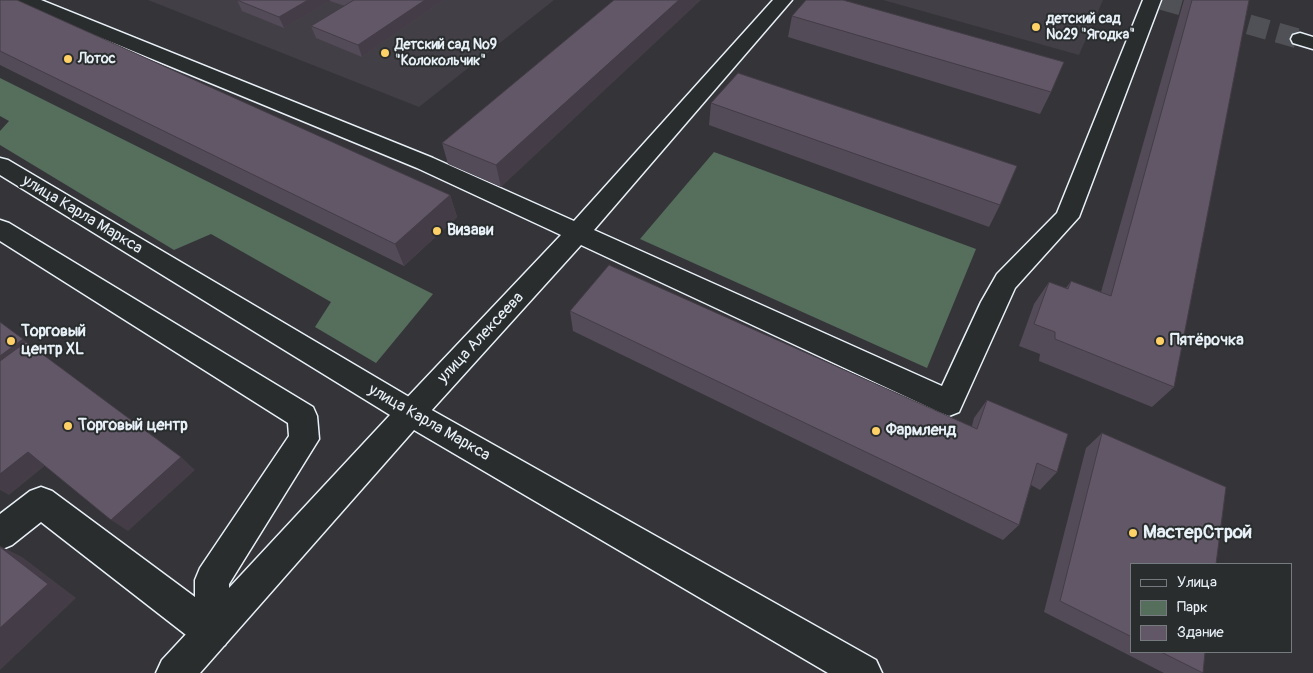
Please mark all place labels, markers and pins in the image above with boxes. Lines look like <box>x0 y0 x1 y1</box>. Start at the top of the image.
place label: детский сад №29 "Ягодка" <box>1046 11 1135 44</box>
marker: детский сад №29 "Ягодка" <box>1030 21 1042 33</box>
place label: Детский сад №9 "Колокольчик" <box>395 37 497 70</box>
marker: Детский сад №9 "Колокольчик" <box>379 47 391 59</box>
place label: Лотос <box>78 51 116 67</box>
marker: Лотос <box>62 53 74 65</box>
place label: Визави <box>447 221 493 241</box>
marker: Визави <box>431 225 443 237</box>
place label: Торговый центр XL <box>21 322 86 360</box>
place label: Пятёрочка <box>1170 331 1244 351</box>
marker: Торговый центр XL <box>5 335 17 347</box>
marker: Пятёрочка <box>1154 335 1166 347</box>
place label: Торговый центр <box>78 416 188 436</box>
marker: Торговый центр <box>62 420 74 432</box>
place label: Фармленд <box>886 421 956 441</box>
marker: Фармленд <box>870 425 882 437</box>
place label: МастерСтрой <box>1143 522 1252 544</box>
marker: МастерСтрой <box>1127 527 1139 539</box>

